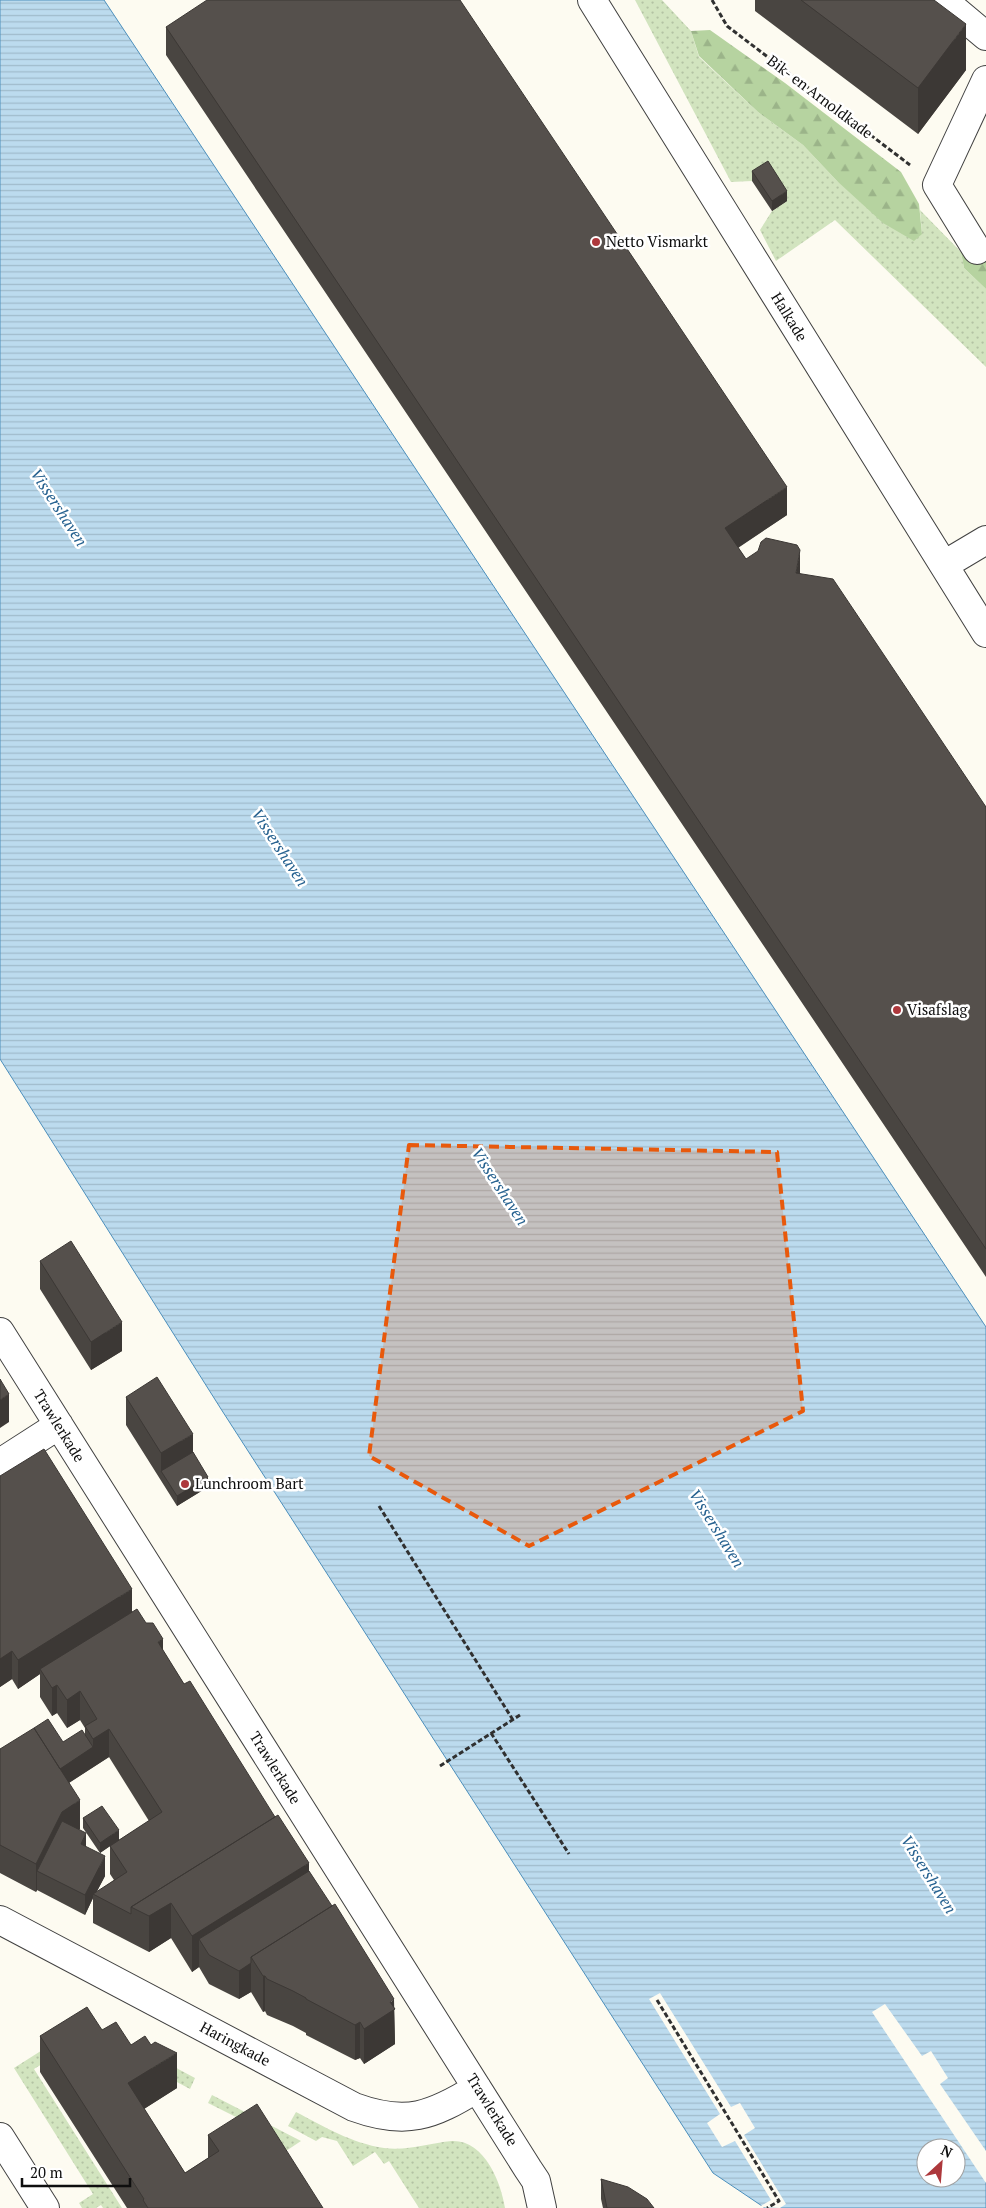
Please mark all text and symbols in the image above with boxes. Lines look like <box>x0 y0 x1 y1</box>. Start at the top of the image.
street label: Bik- en Arnoldkade <box>764 50 878 143</box>
place label: Netto Vismarkt <box>606 231 708 251</box>
marker: Netto Vismarkt <box>590 236 602 248</box>
street label: Halkade <box>767 288 813 345</box>
water label: Vissershaven <box>26 464 92 550</box>
water label: Vissershaven <box>247 804 313 890</box>
place label: Visafslag <box>907 999 969 1019</box>
marker: Visafslag <box>891 1004 903 1016</box>
water label: Vissershaven <box>467 1143 533 1229</box>
street label: Trawlerkade <box>30 1385 90 1466</box>
place label: Lunchroom Bart <box>195 1473 304 1493</box>
marker: Lunchroom Bart <box>179 1478 191 1490</box>
water label: Vissershaven <box>684 1484 750 1572</box>
street label: Trawlerkade <box>246 1727 306 1808</box>
water label: Vissershaven <box>896 1830 962 1918</box>
street label: Haringkade <box>197 2016 274 2070</box>
street label: Trawlerkade <box>463 2069 523 2150</box>
north arrow <box>916 2138 966 2188</box>
text: N <box>938 2140 956 2162</box>
scale bar <box>22 2156 130 2188</box>
text: 20 m <box>30 2162 63 2182</box>

